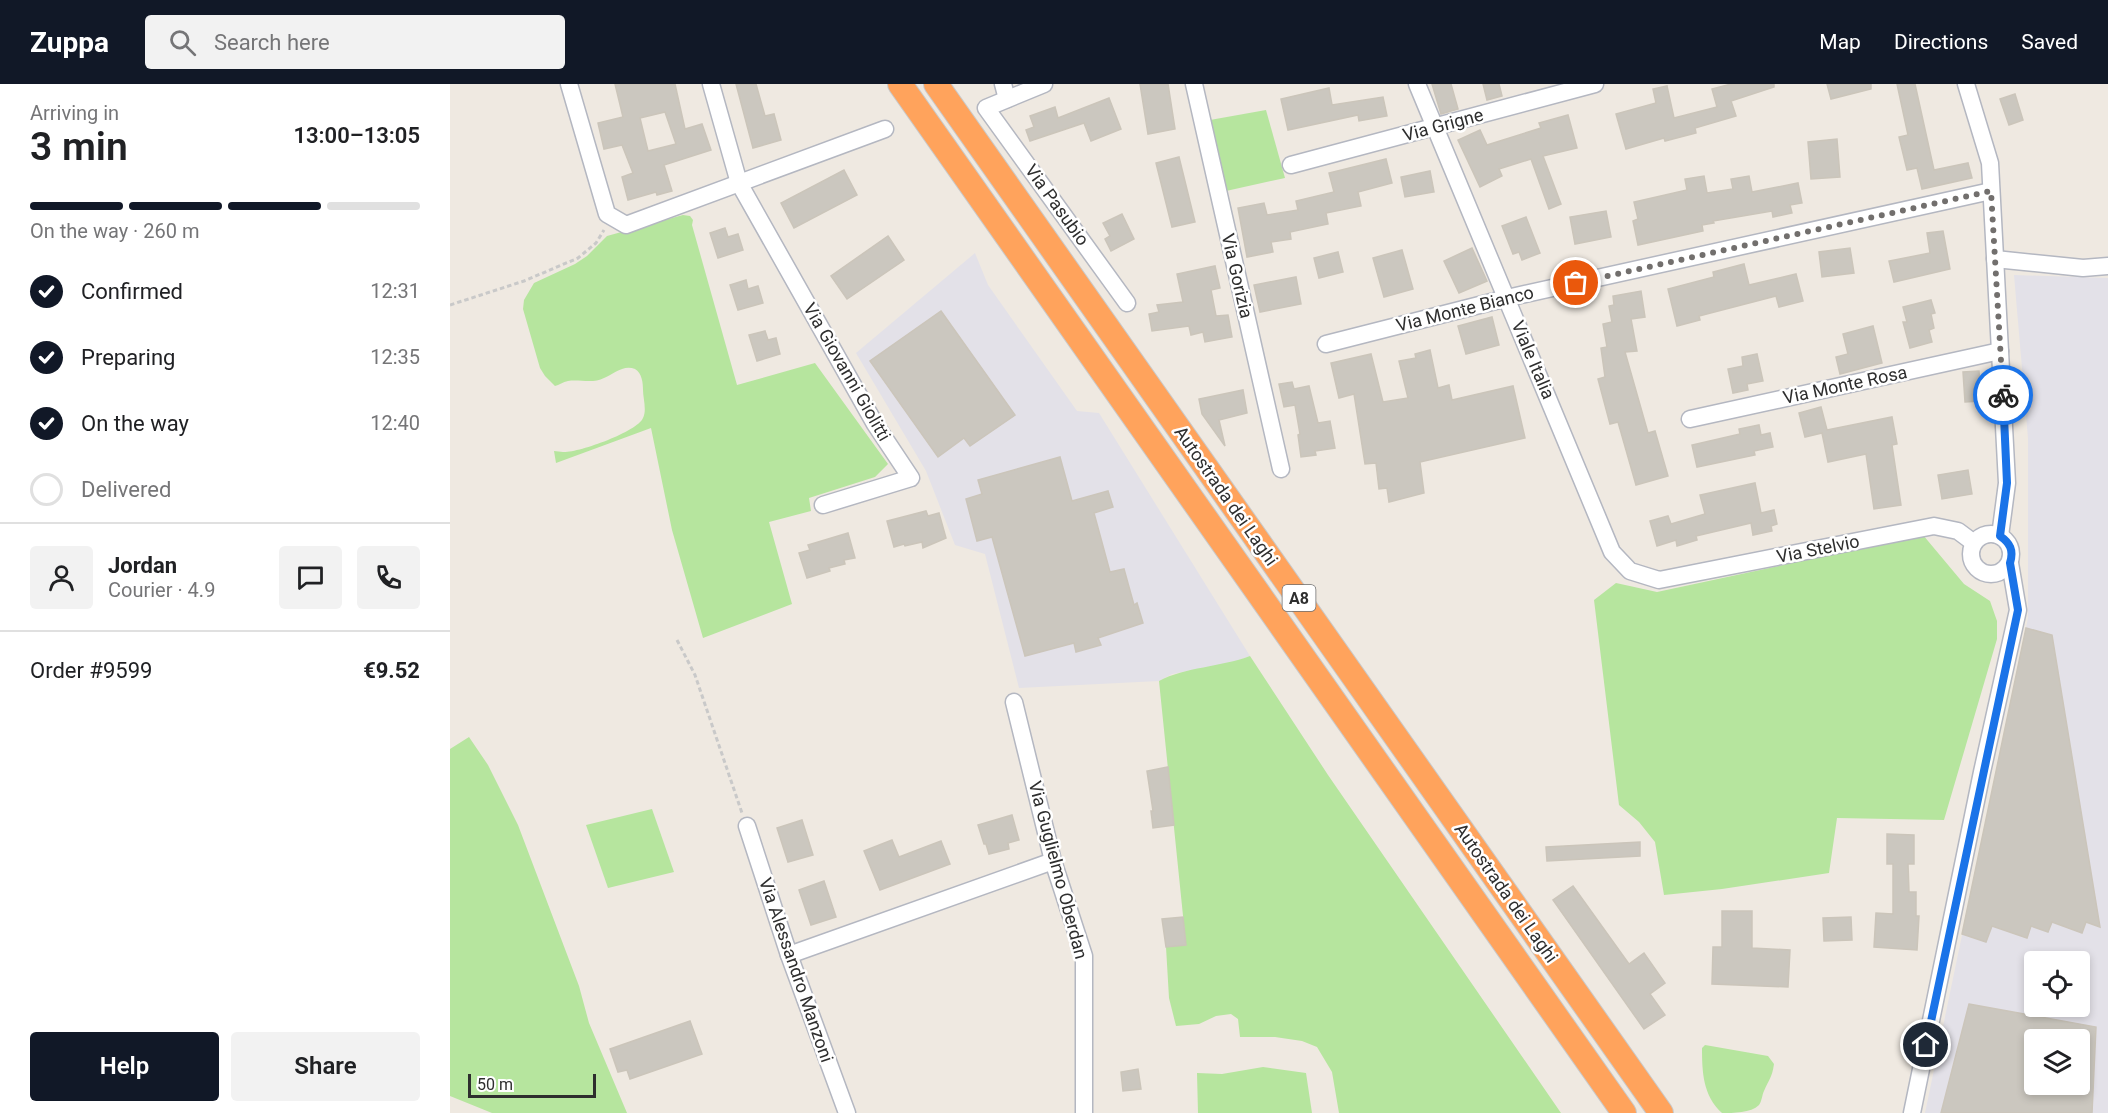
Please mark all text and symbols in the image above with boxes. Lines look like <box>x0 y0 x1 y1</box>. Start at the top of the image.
search box <box>145 15 565 69</box>
text: Zuppa <box>30 26 109 59</box>
icon: search <box>166 26 199 59</box>
text: Search here <box>214 30 330 55</box>
text: Map <box>1819 30 1861 54</box>
text: Directions <box>1894 30 1988 54</box>
text: Saved <box>2021 30 2078 54</box>
text: Arriving in <box>30 101 119 125</box>
street label: Via Grigne <box>1400 104 1485 145</box>
text: 13:00–13:05 <box>293 123 420 148</box>
text: 3 min <box>30 124 128 170</box>
street label: Via Pasubio <box>1021 160 1094 249</box>
text: On the way · 260 m <box>30 219 199 243</box>
street label: Via Gorizia <box>1218 232 1257 320</box>
pin <box>1550 257 1601 308</box>
icon: bag <box>1559 266 1592 299</box>
icon: check <box>30 275 63 308</box>
text: Confirmed <box>81 279 183 304</box>
text: 12:31 <box>370 279 420 303</box>
street label: Via Monte Bianco <box>1394 281 1536 336</box>
street label: Via Giovanni Giolitti <box>799 299 895 444</box>
street label: Viale Italia <box>1508 317 1559 402</box>
icon: check <box>30 341 63 374</box>
text: Preparing <box>81 345 175 370</box>
text: 12:35 <box>370 345 420 369</box>
street label: Via Monte Rosa <box>1781 361 1909 408</box>
courier <box>1973 365 2033 425</box>
icon: bike <box>1987 379 2020 412</box>
icon: check <box>30 407 63 440</box>
text: On the way <box>81 411 189 436</box>
text: 12:40 <box>370 411 420 435</box>
street label: Autostrada dei Laghi <box>1170 422 1282 569</box>
text: Delivered <box>81 477 171 502</box>
street label: Via Stelvio <box>1775 530 1861 567</box>
button: person <box>30 546 93 609</box>
button: chat <box>279 546 342 609</box>
button: phone <box>357 546 420 609</box>
text: Jordan <box>108 553 177 578</box>
text: Courier · 4.9 <box>108 578 215 602</box>
road number: A8 <box>1282 585 1316 611</box>
text: Order #9599 <box>30 658 152 683</box>
text: €9.52 <box>363 658 420 683</box>
street label: Via Guglielmo Oberdan <box>1025 779 1092 961</box>
street label: Autostrada dei Laghi <box>1450 819 1562 966</box>
street label: Via Alessandro Manzoni <box>755 875 838 1065</box>
map controls <box>2024 951 2090 1095</box>
button: locate <box>2024 951 2090 1017</box>
pin <box>1900 1019 1951 1070</box>
icon: home <box>1909 1028 1942 1061</box>
button: layers <box>2024 1029 2090 1095</box>
button: Help <box>30 1032 219 1101</box>
button: Share <box>231 1032 420 1101</box>
scale bar <box>468 1071 596 1098</box>
text: 50 m <box>477 1075 513 1094</box>

